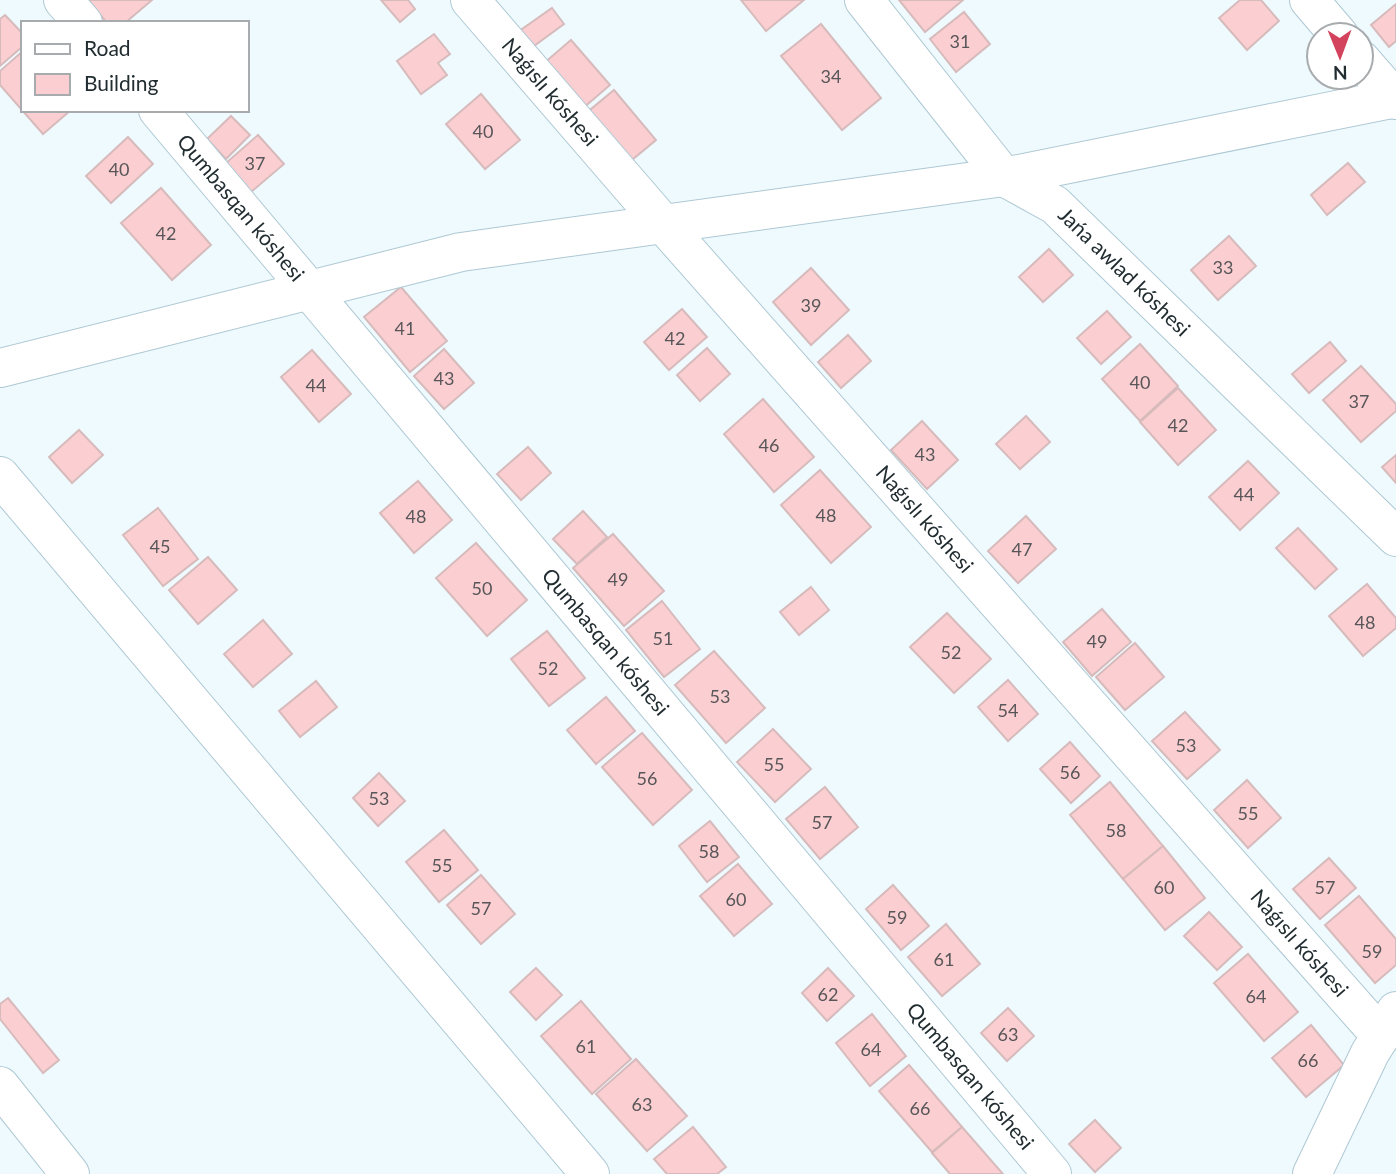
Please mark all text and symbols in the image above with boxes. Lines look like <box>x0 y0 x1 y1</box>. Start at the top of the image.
legend <box>21 21 248 112</box>
north arrow <box>1305 21 1375 91</box>
house number: 31 <box>950 30 970 52</box>
street label: Naǵıslı kóshesi <box>497 32 604 151</box>
text: Road <box>84 35 131 60</box>
text: N <box>1333 62 1348 85</box>
house number: 34 <box>821 65 841 87</box>
text: Building <box>84 70 159 95</box>
house number: 40 <box>473 120 493 142</box>
street label: Qumbasqan kóshesi <box>173 128 310 286</box>
house number: 37 <box>245 152 265 174</box>
house number: 40 <box>109 158 129 180</box>
street label: Jańa awlad kóshesi <box>1054 201 1196 341</box>
house number: 42 <box>156 222 176 244</box>
house number: 33 <box>1213 256 1233 278</box>
house number: 39 <box>801 294 821 316</box>
house number: 41 <box>395 317 415 339</box>
house number: 42 <box>665 327 685 349</box>
house number: 43 <box>434 367 454 389</box>
house number: 40 <box>1130 371 1150 393</box>
house number: 44 <box>306 374 326 396</box>
house number: 37 <box>1349 390 1369 412</box>
house number: 42 <box>1168 414 1188 436</box>
house number: 46 <box>759 434 779 456</box>
house number: 43 <box>915 443 935 465</box>
street label: Naǵıslı kóshesi <box>871 460 979 577</box>
house number: 44 <box>1234 483 1254 505</box>
house number: 48 <box>816 504 836 526</box>
house number: 48 <box>406 505 426 527</box>
house number: 45 <box>150 535 170 557</box>
house number: 47 <box>1012 538 1032 560</box>
street label: Qumbasqan kóshesi <box>537 563 675 720</box>
house number: 49 <box>608 568 628 590</box>
house number: 50 <box>472 577 492 599</box>
house number: 48 <box>1355 611 1375 633</box>
house number: 51 <box>653 627 673 649</box>
house number: 49 <box>1087 630 1107 652</box>
house number: 52 <box>941 641 961 663</box>
house number: 52 <box>538 657 558 679</box>
house number: 53 <box>710 685 730 707</box>
house number: 54 <box>998 699 1018 721</box>
house number: 53 <box>1176 734 1196 756</box>
house number: 55 <box>764 753 784 775</box>
house number: 56 <box>1060 761 1080 783</box>
house number: 56 <box>637 767 657 789</box>
house number: 53 <box>369 787 389 809</box>
house number: 55 <box>1238 802 1258 824</box>
house number: 57 <box>812 811 832 833</box>
house number: 58 <box>1106 819 1126 841</box>
house number: 58 <box>699 840 719 862</box>
house number: 55 <box>432 854 452 876</box>
house number: 60 <box>1154 876 1174 898</box>
house number: 57 <box>1315 876 1335 898</box>
street label: Naǵıslı kóshesi <box>1246 884 1354 1001</box>
house number: 60 <box>726 888 746 910</box>
house number: 57 <box>471 897 491 919</box>
house number: 59 <box>887 906 907 928</box>
house number: 59 <box>1362 940 1382 962</box>
house number: 61 <box>934 948 954 970</box>
house number: 62 <box>818 983 838 1005</box>
house number: 64 <box>1246 985 1266 1007</box>
street label: Qumbasqan kóshesi <box>902 997 1040 1154</box>
house number: 63 <box>998 1023 1018 1045</box>
house number: 61 <box>576 1035 596 1057</box>
house number: 64 <box>861 1038 881 1060</box>
house number: 66 <box>1298 1049 1318 1071</box>
house number: 63 <box>632 1093 652 1115</box>
house number: 66 <box>910 1097 930 1119</box>

